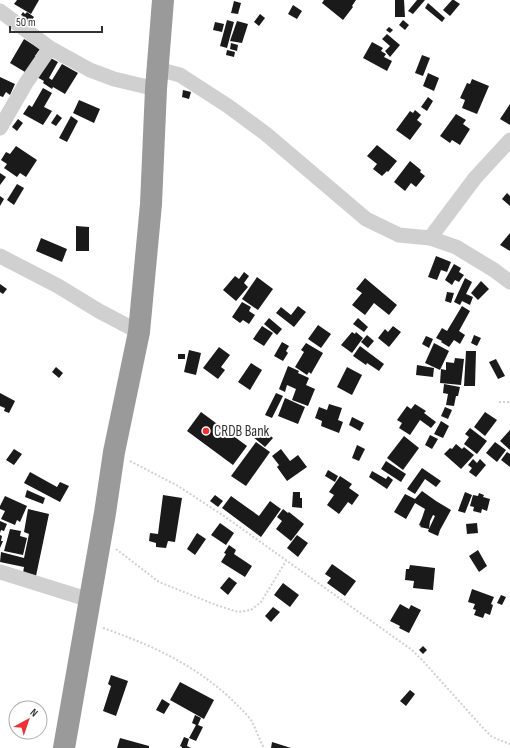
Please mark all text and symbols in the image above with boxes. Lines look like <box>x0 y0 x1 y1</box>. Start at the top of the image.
scale bar <box>10 8 102 34</box>
text: 50 m <box>16 15 36 30</box>
place label: CRDB Bank <box>214 422 270 441</box>
marker: CRDB Bank <box>201 426 211 436</box>
north arrow <box>8 700 48 740</box>
text: N <box>28 706 41 720</box>

